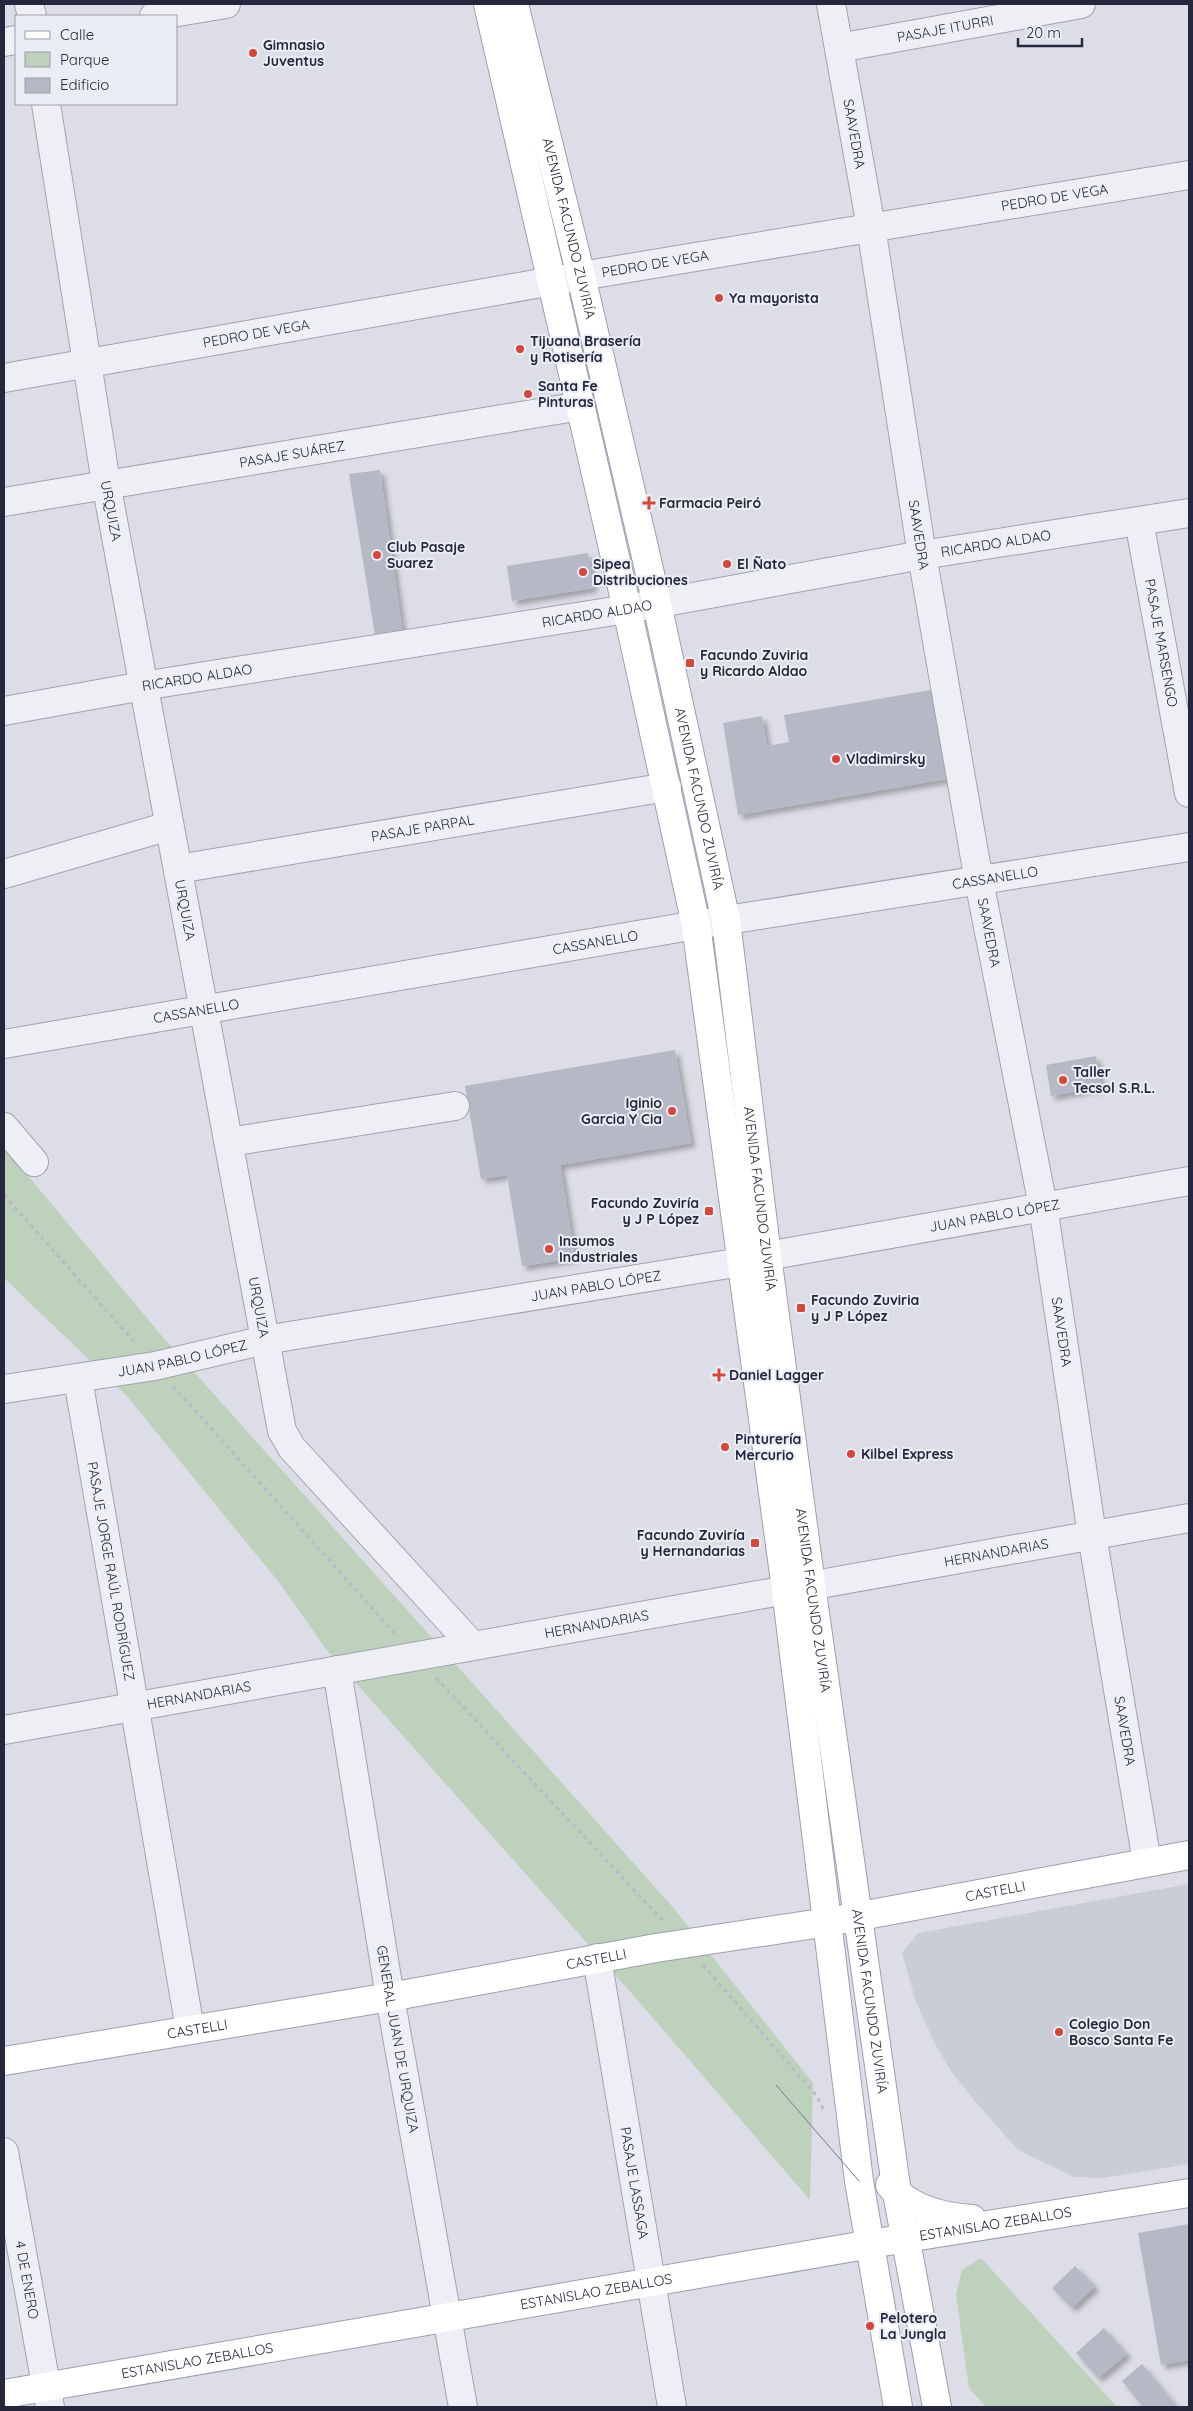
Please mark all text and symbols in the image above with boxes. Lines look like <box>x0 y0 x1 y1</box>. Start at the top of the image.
street label: PASAJE ITURRI <box>896 11 995 46</box>
legend <box>15 15 178 105</box>
scale bar <box>1018 15 1082 47</box>
text: 20 m <box>1026 23 1061 42</box>
text: Calle <box>60 25 94 44</box>
place label: Gimnasio Juventus <box>263 36 325 70</box>
marker: Gimnasio Juventus <box>247 47 259 59</box>
text: Parque <box>60 50 110 69</box>
text: Edificio <box>60 75 109 94</box>
street label: SAAVEDRA <box>839 98 869 170</box>
street label: AVENIDA FACUNDO ZUVIRÍA <box>538 136 600 321</box>
street label: PEDRO DE VEGA <box>1000 180 1109 215</box>
street label: PEDRO DE VEGA <box>600 246 710 281</box>
place label: Ya mayorista <box>729 289 819 307</box>
marker: Ya mayorista <box>713 292 725 304</box>
street label: PEDRO DE VEGA <box>201 315 311 352</box>
place label: Tijuana Brasería y Rotisería <box>530 332 641 366</box>
marker: Tijuana Brasería y Rotisería <box>514 343 526 355</box>
place label: Santa Fe Pinturas <box>538 377 598 411</box>
marker: Santa Fe Pinturas <box>522 388 534 400</box>
street label: PASAJE SUÁREZ <box>238 436 346 472</box>
street label: URQUIZA <box>97 479 126 543</box>
place label: Farmacia Peiró <box>659 494 761 512</box>
marker: Farmacia Peiró <box>643 497 655 509</box>
street label: SAAVEDRA <box>905 499 933 571</box>
street label: RICARDO ALDAO <box>939 526 1053 561</box>
place label: Club Pasaje Suarez <box>387 538 465 572</box>
marker: Club Pasaje Suarez <box>371 549 383 561</box>
place label: Sipea Distribuciones <box>593 555 688 589</box>
place label: El Ñato <box>737 555 786 573</box>
marker: El Ñato <box>721 558 733 570</box>
marker: Sipea Distribuciones <box>577 566 589 578</box>
street label: PASAJE MARSENGO <box>1141 577 1182 709</box>
street label: RICARDO ALDAO <box>541 596 654 631</box>
place label: Facundo Zuviria y Ricardo Aldao <box>700 646 808 680</box>
marker: Facundo Zuviria y Ricardo Aldao <box>684 657 696 669</box>
street label: RICARDO ALDAO <box>141 660 254 695</box>
street label: AVENIDA FACUNDO ZUVIRÍA <box>671 706 728 891</box>
place label: Vladimirsky <box>846 750 925 768</box>
marker: Vladimirsky <box>830 753 842 765</box>
street label: PASAJE PARPAL <box>370 810 476 845</box>
street label: CASSANELLO <box>951 862 1040 893</box>
street label: URQUIZA <box>171 878 200 942</box>
street label: SAAVEDRA <box>974 896 1005 969</box>
street label: CASSANELLO <box>551 926 640 959</box>
street label: CASSANELLO <box>152 995 241 1027</box>
place label: Taller Tecsol S.R.L. <box>1073 1063 1155 1097</box>
marker: Taller Tecsol S.R.L. <box>1057 1074 1069 1086</box>
place label: Iginio Garcia Y Cia <box>581 1094 662 1128</box>
marker: Iginio Garcia Y Cia <box>666 1105 678 1117</box>
street label: AVENIDA FACUNDO ZUVIRÍA <box>740 1105 781 1292</box>
place label: Facundo Zuviría y J P López <box>591 1194 699 1228</box>
street label: JUAN PABLO LÓPEZ <box>928 1195 1061 1236</box>
marker: Facundo Zuviría y J P López <box>703 1205 715 1217</box>
place label: Insumos Industriales <box>559 1232 638 1266</box>
marker: Insumos Industriales <box>543 1243 555 1255</box>
street label: JUAN PABLO LÓPEZ <box>529 1266 663 1305</box>
street label: URQUIZA <box>245 1275 273 1339</box>
place label: Facundo Zuviria y J P López <box>811 1291 919 1325</box>
street label: SAAVEDRA <box>1048 1296 1076 1368</box>
marker: Facundo Zuviria y J P López <box>795 1302 807 1314</box>
street label: JUAN PABLO LÓPEZ <box>116 1336 249 1381</box>
place label: Daniel Lagger <box>729 1366 824 1384</box>
marker: Daniel Lagger <box>713 1369 725 1381</box>
place label: Pinturería Mercurio <box>735 1430 801 1464</box>
marker: Pinturería Mercurio <box>719 1441 731 1453</box>
place label: Kilbel Express <box>861 1445 953 1463</box>
marker: Kilbel Express <box>845 1448 857 1460</box>
street label: PASAJE JORGE RAÚL RODRÍGUEZ <box>83 1460 139 1682</box>
street label: AVENIDA FACUNDO ZUVIRÍA <box>792 1507 835 1693</box>
place label: Facundo Zuviría y Hernandarias <box>637 1526 745 1560</box>
street label: HERNANDARIAS <box>943 1534 1050 1571</box>
marker: Facundo Zuviría y Hernandarias <box>749 1537 761 1549</box>
street label: HERNANDARIAS <box>543 1606 650 1642</box>
street label: HERNANDARIAS <box>145 1677 253 1713</box>
street label: SAAVEDRA <box>1110 1695 1140 1767</box>
street label: CASTELLI <box>964 1877 1027 1905</box>
street label: AVENIDA FACUNDO ZUVIRÍA <box>848 1908 892 2094</box>
street label: GENERAL JUAN DE URQUIZA <box>373 1944 423 2134</box>
street label: CASTELLI <box>565 1945 628 1973</box>
street label: CASTELLI <box>166 2015 229 2043</box>
place label: Colegio Don Bosco Santa Fe <box>1069 2015 1173 2049</box>
marker: Colegio Don Bosco Santa Fe <box>1053 2026 1065 2038</box>
street label: PASAJE LASSAGA <box>616 2125 653 2240</box>
street label: ESTANISLAO ZEBALLOS <box>918 2203 1073 2245</box>
street label: 4 DE ENERO <box>11 2239 43 2321</box>
street label: ESTANISLAO ZEBALLOS <box>519 2270 674 2314</box>
place label: Pelotero La Jungla <box>880 2309 946 2343</box>
marker: Pelotero La Jungla <box>864 2320 876 2332</box>
street label: ESTANISLAO ZEBALLOS <box>120 2339 275 2383</box>

